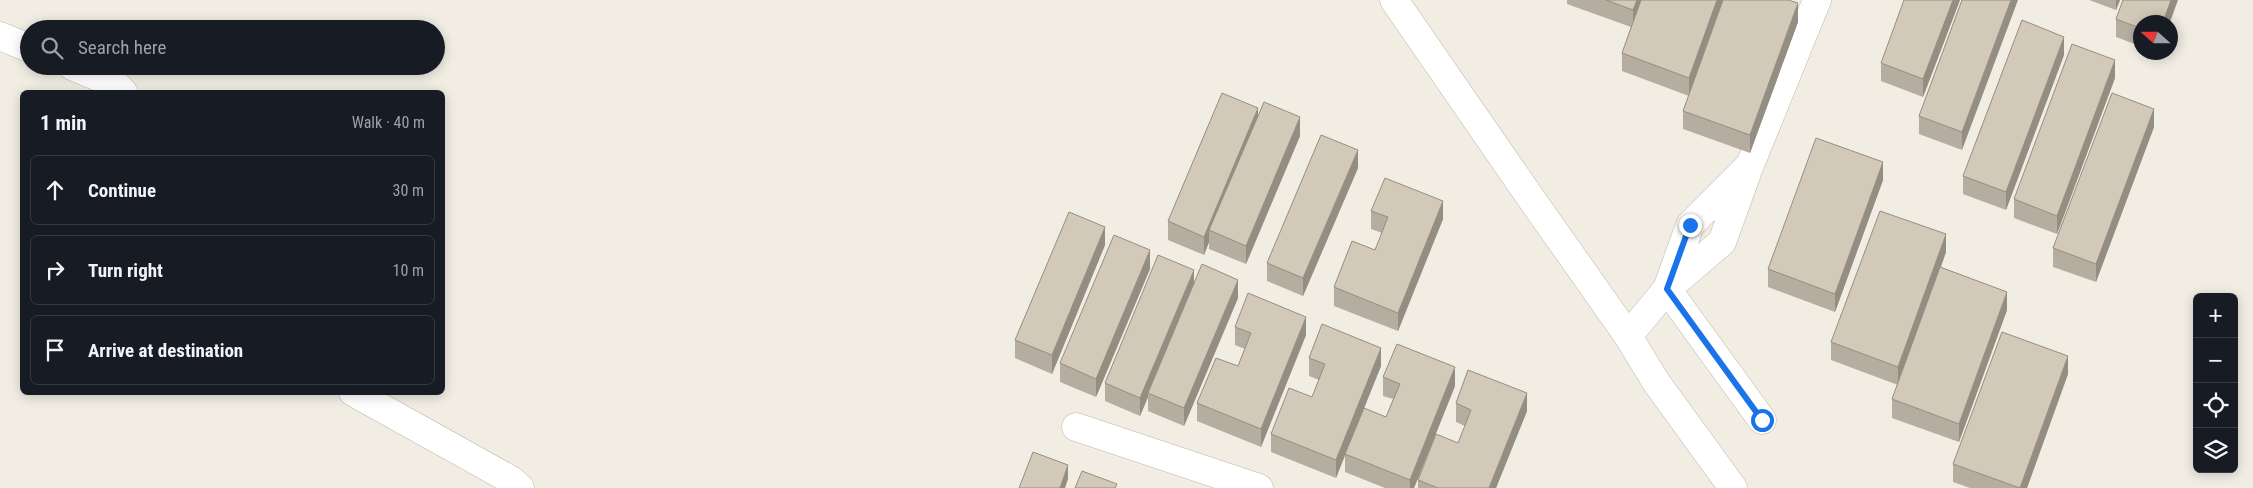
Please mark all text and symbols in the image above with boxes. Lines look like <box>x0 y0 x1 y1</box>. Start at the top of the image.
north arrow <box>2133 15 2178 60</box>
search box <box>20 20 445 75</box>
icon: search <box>38 34 66 62</box>
text: Search here <box>78 36 166 59</box>
text: 1 min <box>40 111 87 135</box>
text: Walk · 40 m <box>352 113 425 132</box>
icon: ahead <box>41 176 69 204</box>
text: Continue <box>88 179 156 202</box>
text: 30 m <box>392 181 424 200</box>
route end <box>1679 214 1702 237</box>
icon: right <box>41 256 69 284</box>
text: Turn right <box>88 259 163 282</box>
text: 10 m <box>392 261 424 280</box>
map controls <box>2193 293 2238 473</box>
button: + <box>2193 293 2238 338</box>
icon: arrive <box>41 336 69 364</box>
button: − <box>2193 338 2238 383</box>
text: Arrive at destination <box>88 339 243 362</box>
button: locate <box>2193 383 2238 428</box>
route start <box>1751 409 1774 432</box>
button: layers <box>2193 428 2238 473</box>

